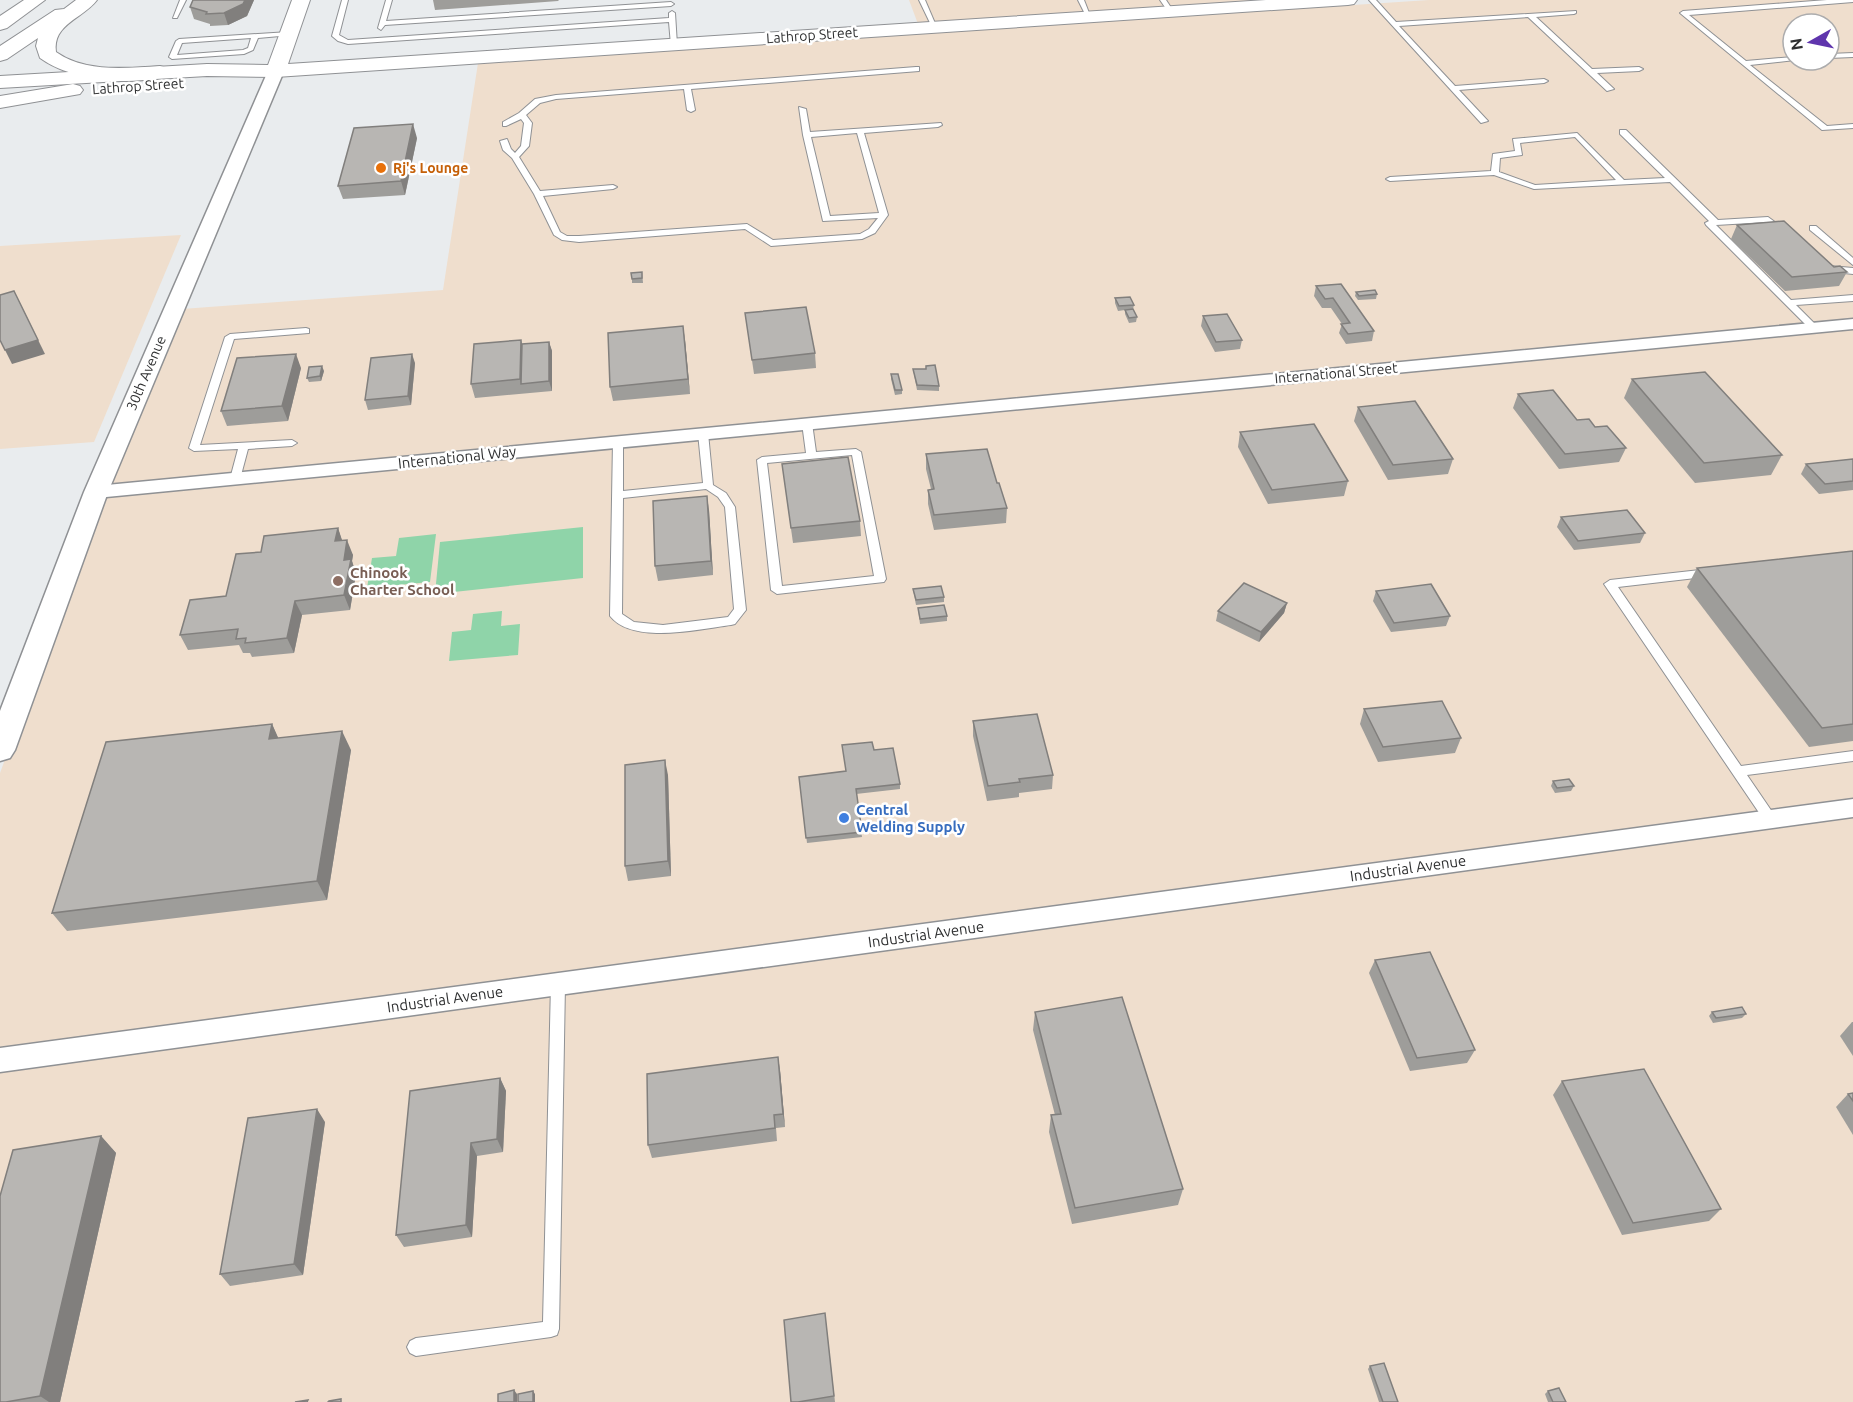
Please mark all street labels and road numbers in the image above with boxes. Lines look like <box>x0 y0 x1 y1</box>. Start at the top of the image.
street label: Lathrop Street <box>766 24 859 46</box>
street label: Lathrop Street <box>92 75 185 97</box>
street label: 30th Avenue <box>123 333 169 413</box>
street label: International Street <box>1274 360 1399 386</box>
street label: International Way <box>397 442 517 472</box>
street label: Industrial Avenue <box>1349 851 1467 885</box>
street label: Industrial Avenue <box>867 917 985 951</box>
street label: Industrial Avenue <box>386 982 504 1016</box>

